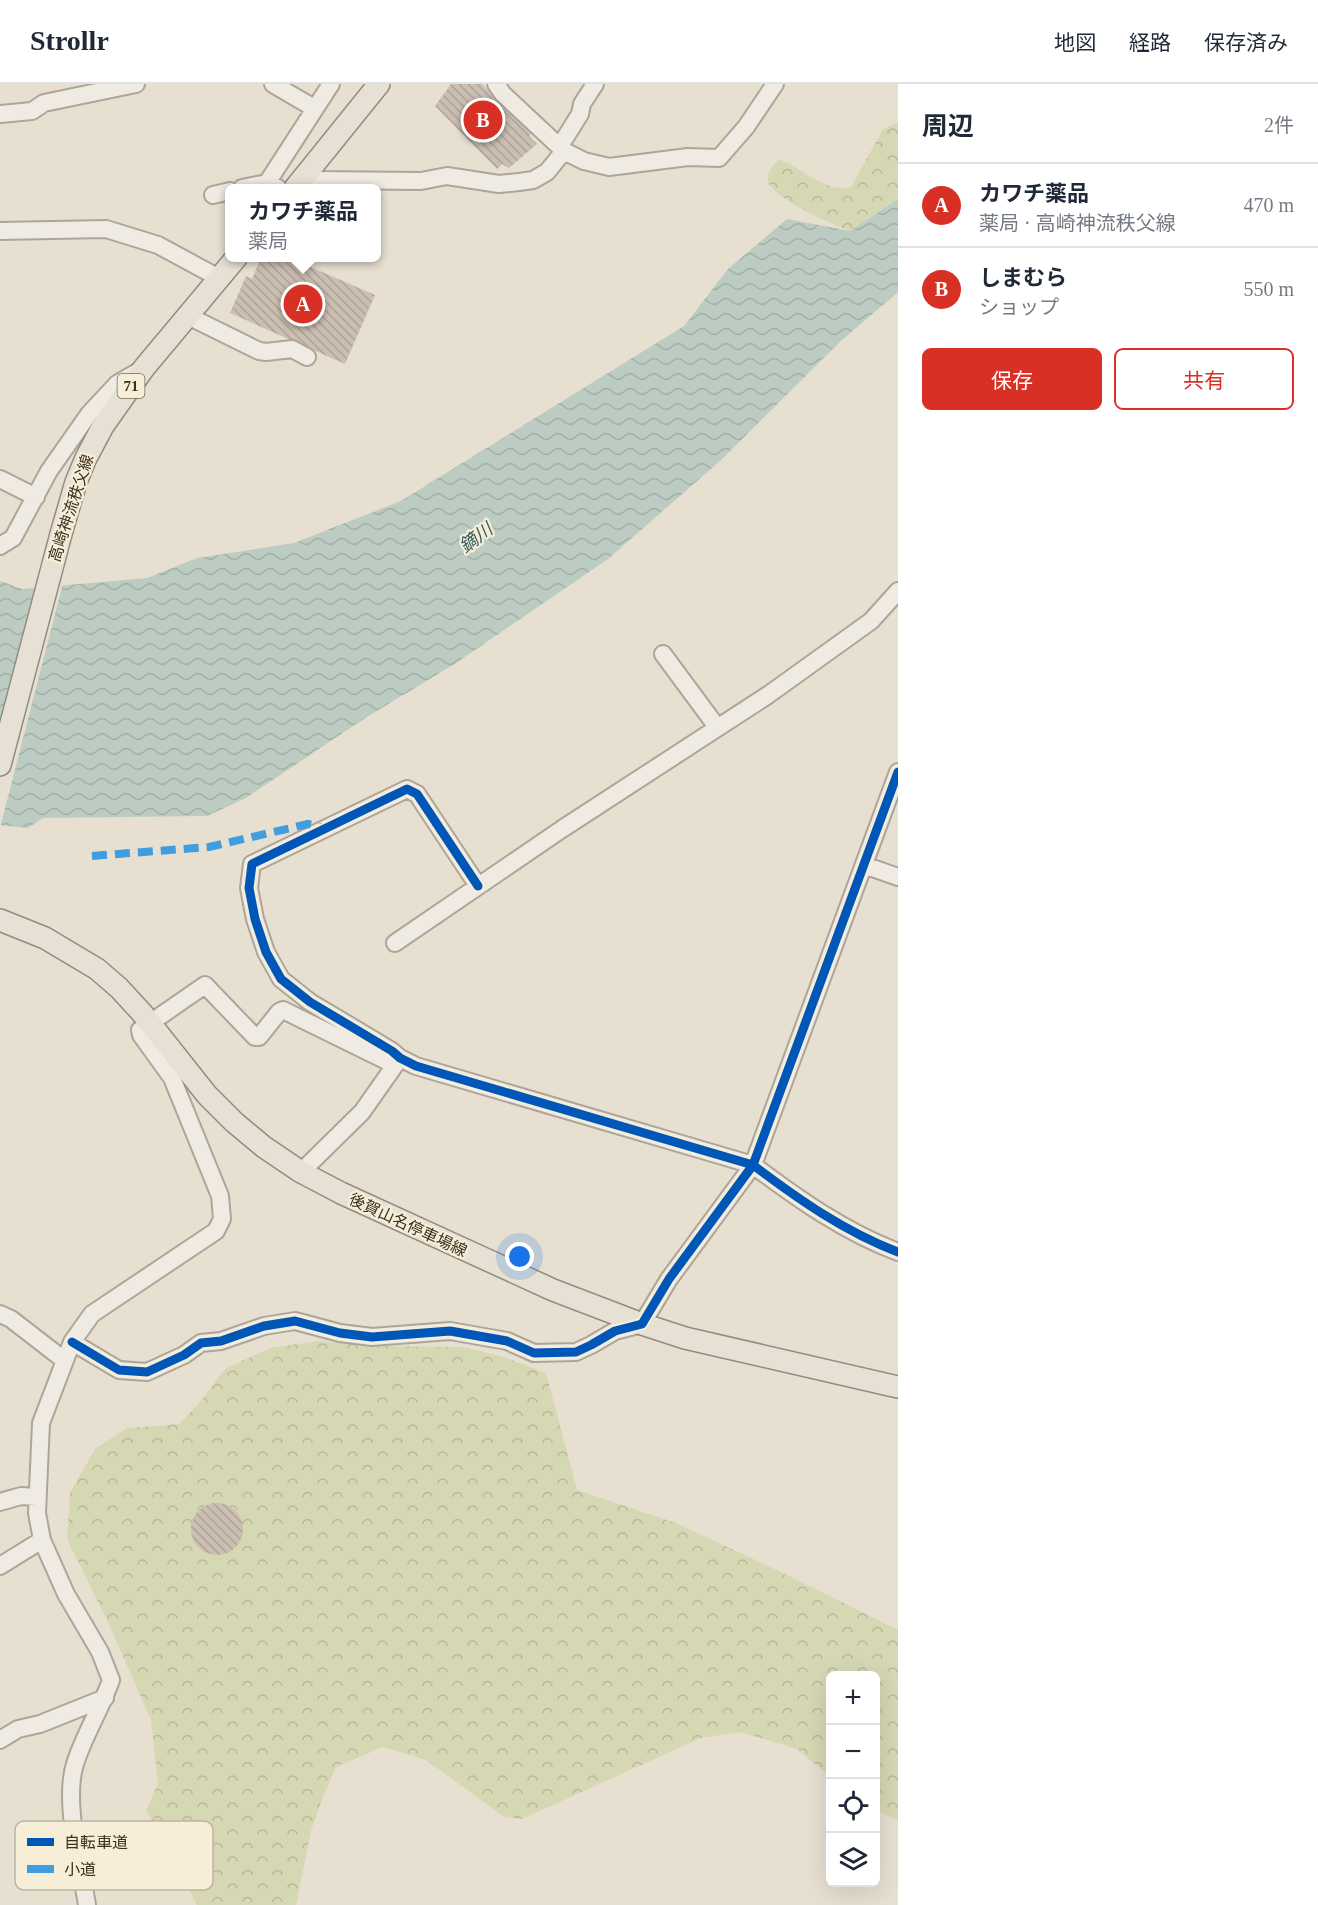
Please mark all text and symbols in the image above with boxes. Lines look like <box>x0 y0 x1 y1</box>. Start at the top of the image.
text: Strollr <box>30 25 109 56</box>
text: 地図 <box>1054 31 1096 55</box>
text: 経路 <box>1129 31 1171 55</box>
text: 保存済み <box>1204 31 1288 55</box>
pin: B <box>464 98 502 142</box>
text: 周辺 <box>922 112 974 141</box>
text: 2件 <box>1264 114 1294 136</box>
text: カワチ薬品 <box>979 181 1089 206</box>
popup <box>225 184 381 262</box>
text: A <box>934 194 949 216</box>
text: 470 m <box>1243 194 1294 216</box>
text: カワチ薬品 <box>248 199 358 224</box>
text: 薬局 · 高崎神流秩父線 <box>979 212 1176 234</box>
text: 薬局 <box>248 230 288 252</box>
text: しまむら <box>979 265 1067 290</box>
text: B <box>935 278 948 300</box>
text: 550 m <box>1243 278 1294 300</box>
pin: A <box>284 282 322 326</box>
text: ショップ <box>979 296 1059 318</box>
button: 保存 <box>922 348 1102 410</box>
button: 共有 <box>1114 348 1294 410</box>
road number: 71 <box>118 374 144 398</box>
street label: 高崎神流秩父線 <box>46 452 96 564</box>
water label: 鏑川 <box>456 518 498 557</box>
street label: 後賀山名停車場線 <box>346 1190 470 1260</box>
your location <box>505 1242 534 1271</box>
map controls <box>826 1671 880 1887</box>
button: + <box>826 1671 880 1725</box>
button: − <box>826 1725 880 1779</box>
button: locate <box>826 1779 880 1833</box>
legend <box>15 1821 213 1890</box>
button: layers <box>826 1833 880 1887</box>
text: 自転車道 <box>64 1834 128 1851</box>
text: 小道 <box>64 1861 96 1878</box>

